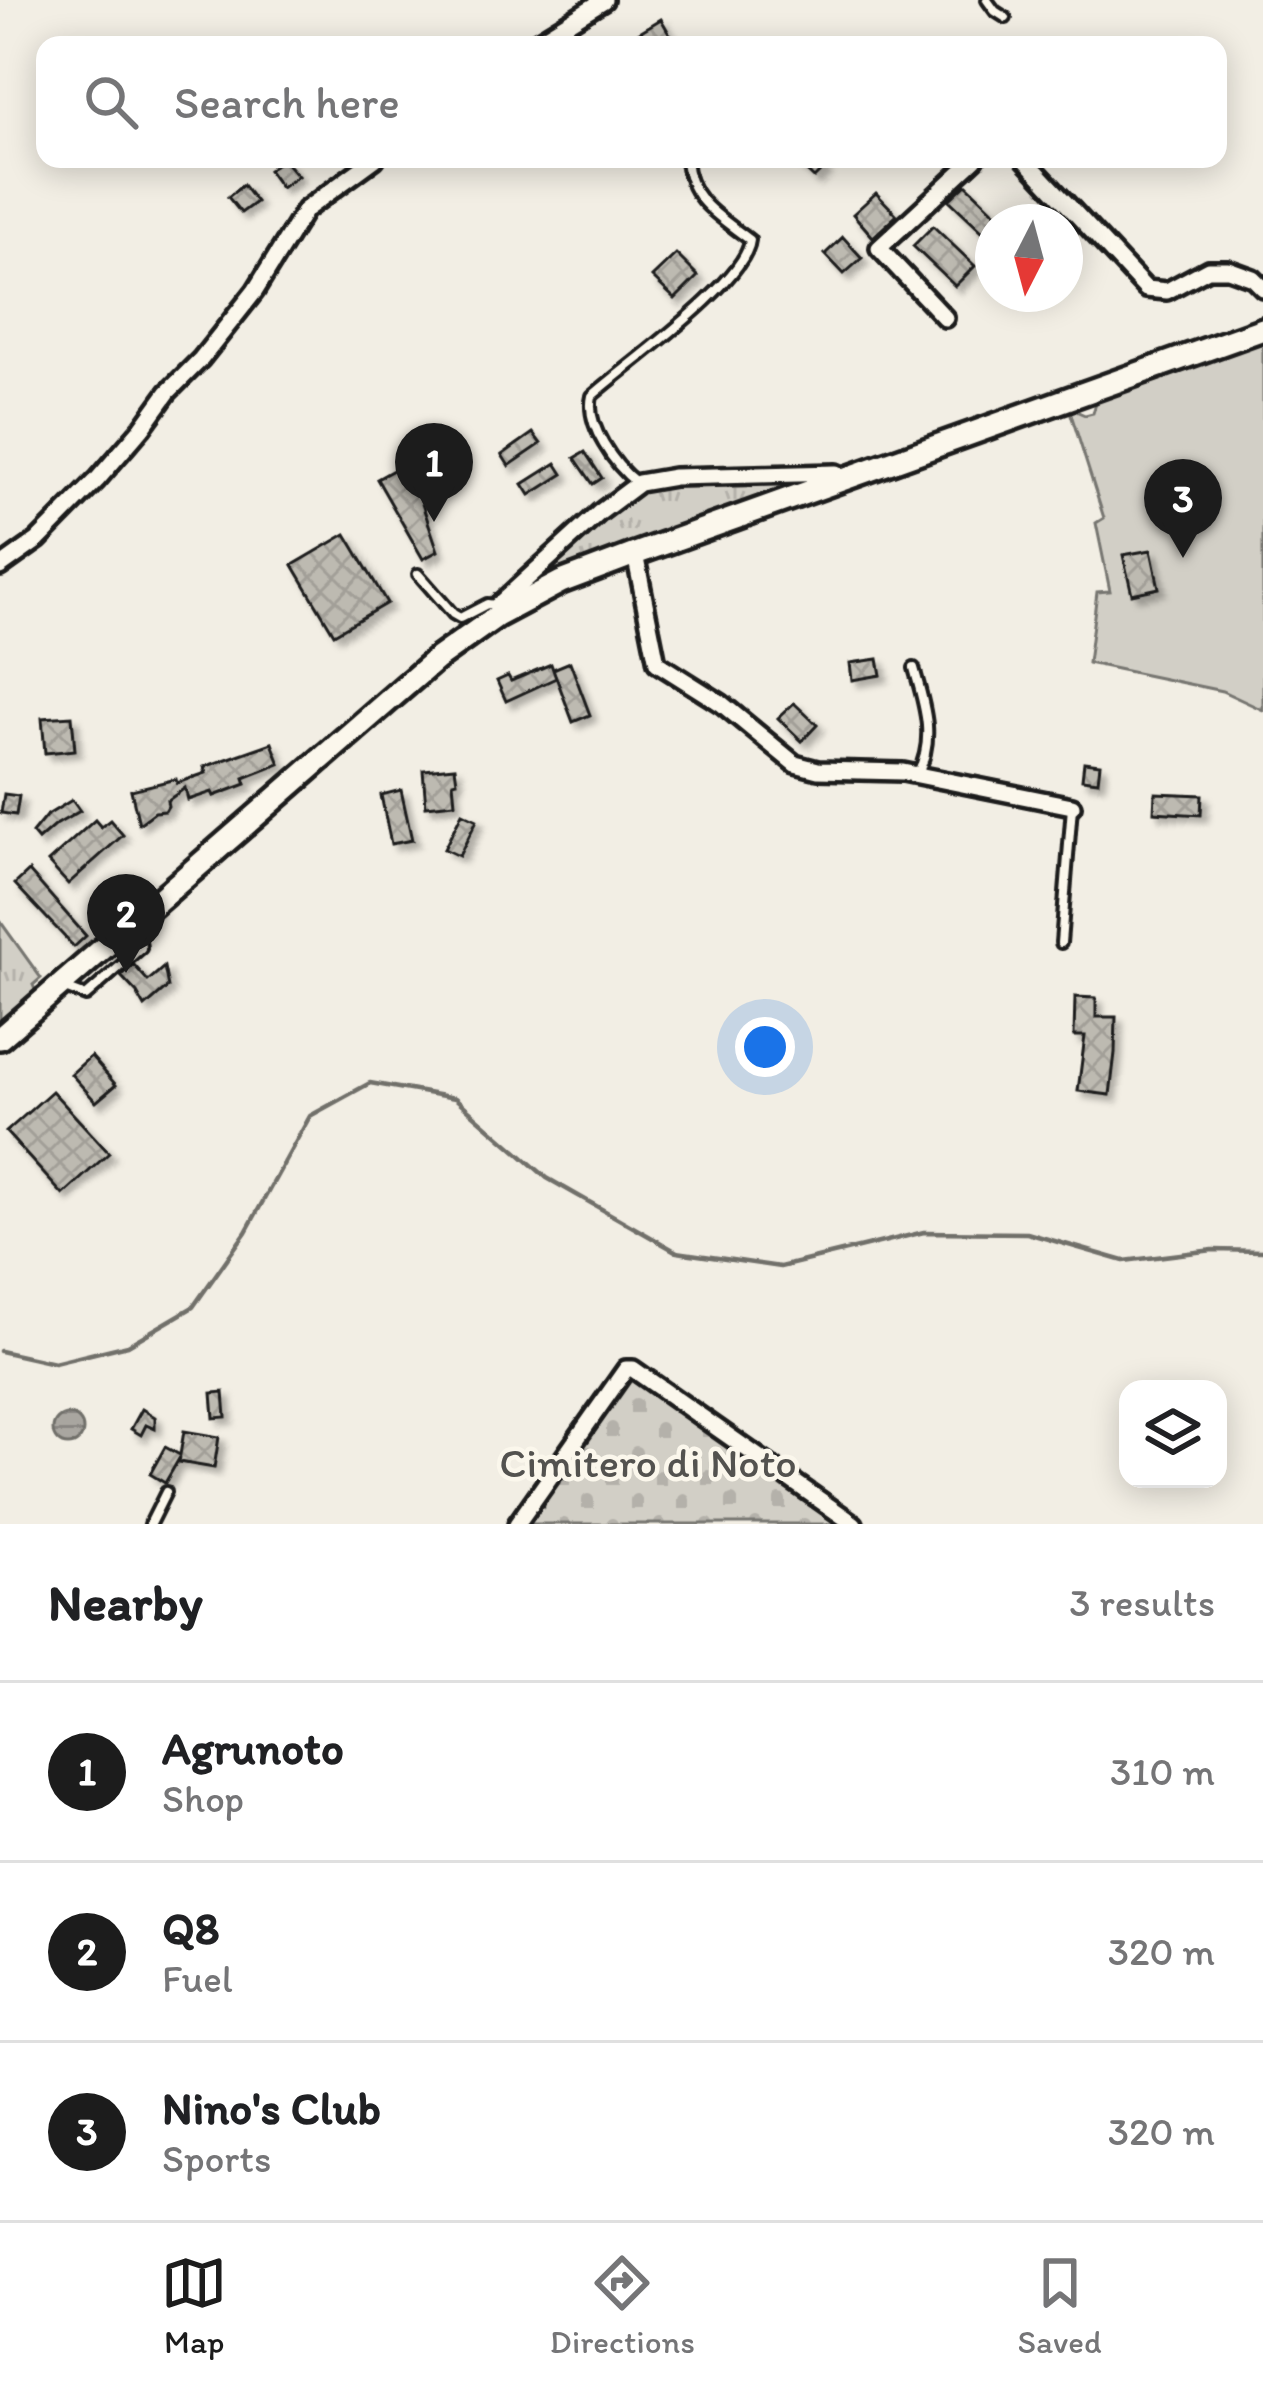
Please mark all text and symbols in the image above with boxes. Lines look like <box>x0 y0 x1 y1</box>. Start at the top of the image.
search box <box>36 36 1227 168</box>
icon: search <box>78 69 144 135</box>
text: Search here <box>174 75 400 129</box>
north arrow <box>975 204 1083 312</box>
pin: 1 <box>395 423 473 522</box>
pin: 3 <box>1144 459 1222 558</box>
pin: 2 <box>87 874 165 973</box>
your location <box>735 1017 795 1077</box>
map controls <box>1119 1380 1227 1488</box>
button: layers <box>1119 1380 1227 1488</box>
park label: Cimitero di Noto <box>499 1437 797 1488</box>
text: Nearby <box>48 1572 203 1633</box>
text: 3 results <box>1069 1579 1215 1626</box>
text: Agrunoto <box>162 1721 344 1775</box>
text: 1 <box>78 1748 96 1795</box>
text: 310 m <box>1110 1748 1215 1795</box>
text: Shop <box>162 1775 244 1822</box>
text: Q8 <box>162 1901 219 1955</box>
text: 2 <box>77 1928 97 1975</box>
text: 320 m <box>1108 1928 1215 1975</box>
text: Fuel <box>162 1955 233 2002</box>
text: Nino's Club <box>162 2081 381 2135</box>
text: 3 <box>76 2108 98 2155</box>
text: 320 m <box>1108 2108 1215 2155</box>
text: Sports <box>162 2135 271 2182</box>
tab: Map <box>161 2250 227 2361</box>
tab: Directions <box>550 2250 695 2361</box>
tab: Saved <box>1018 2250 1102 2361</box>

